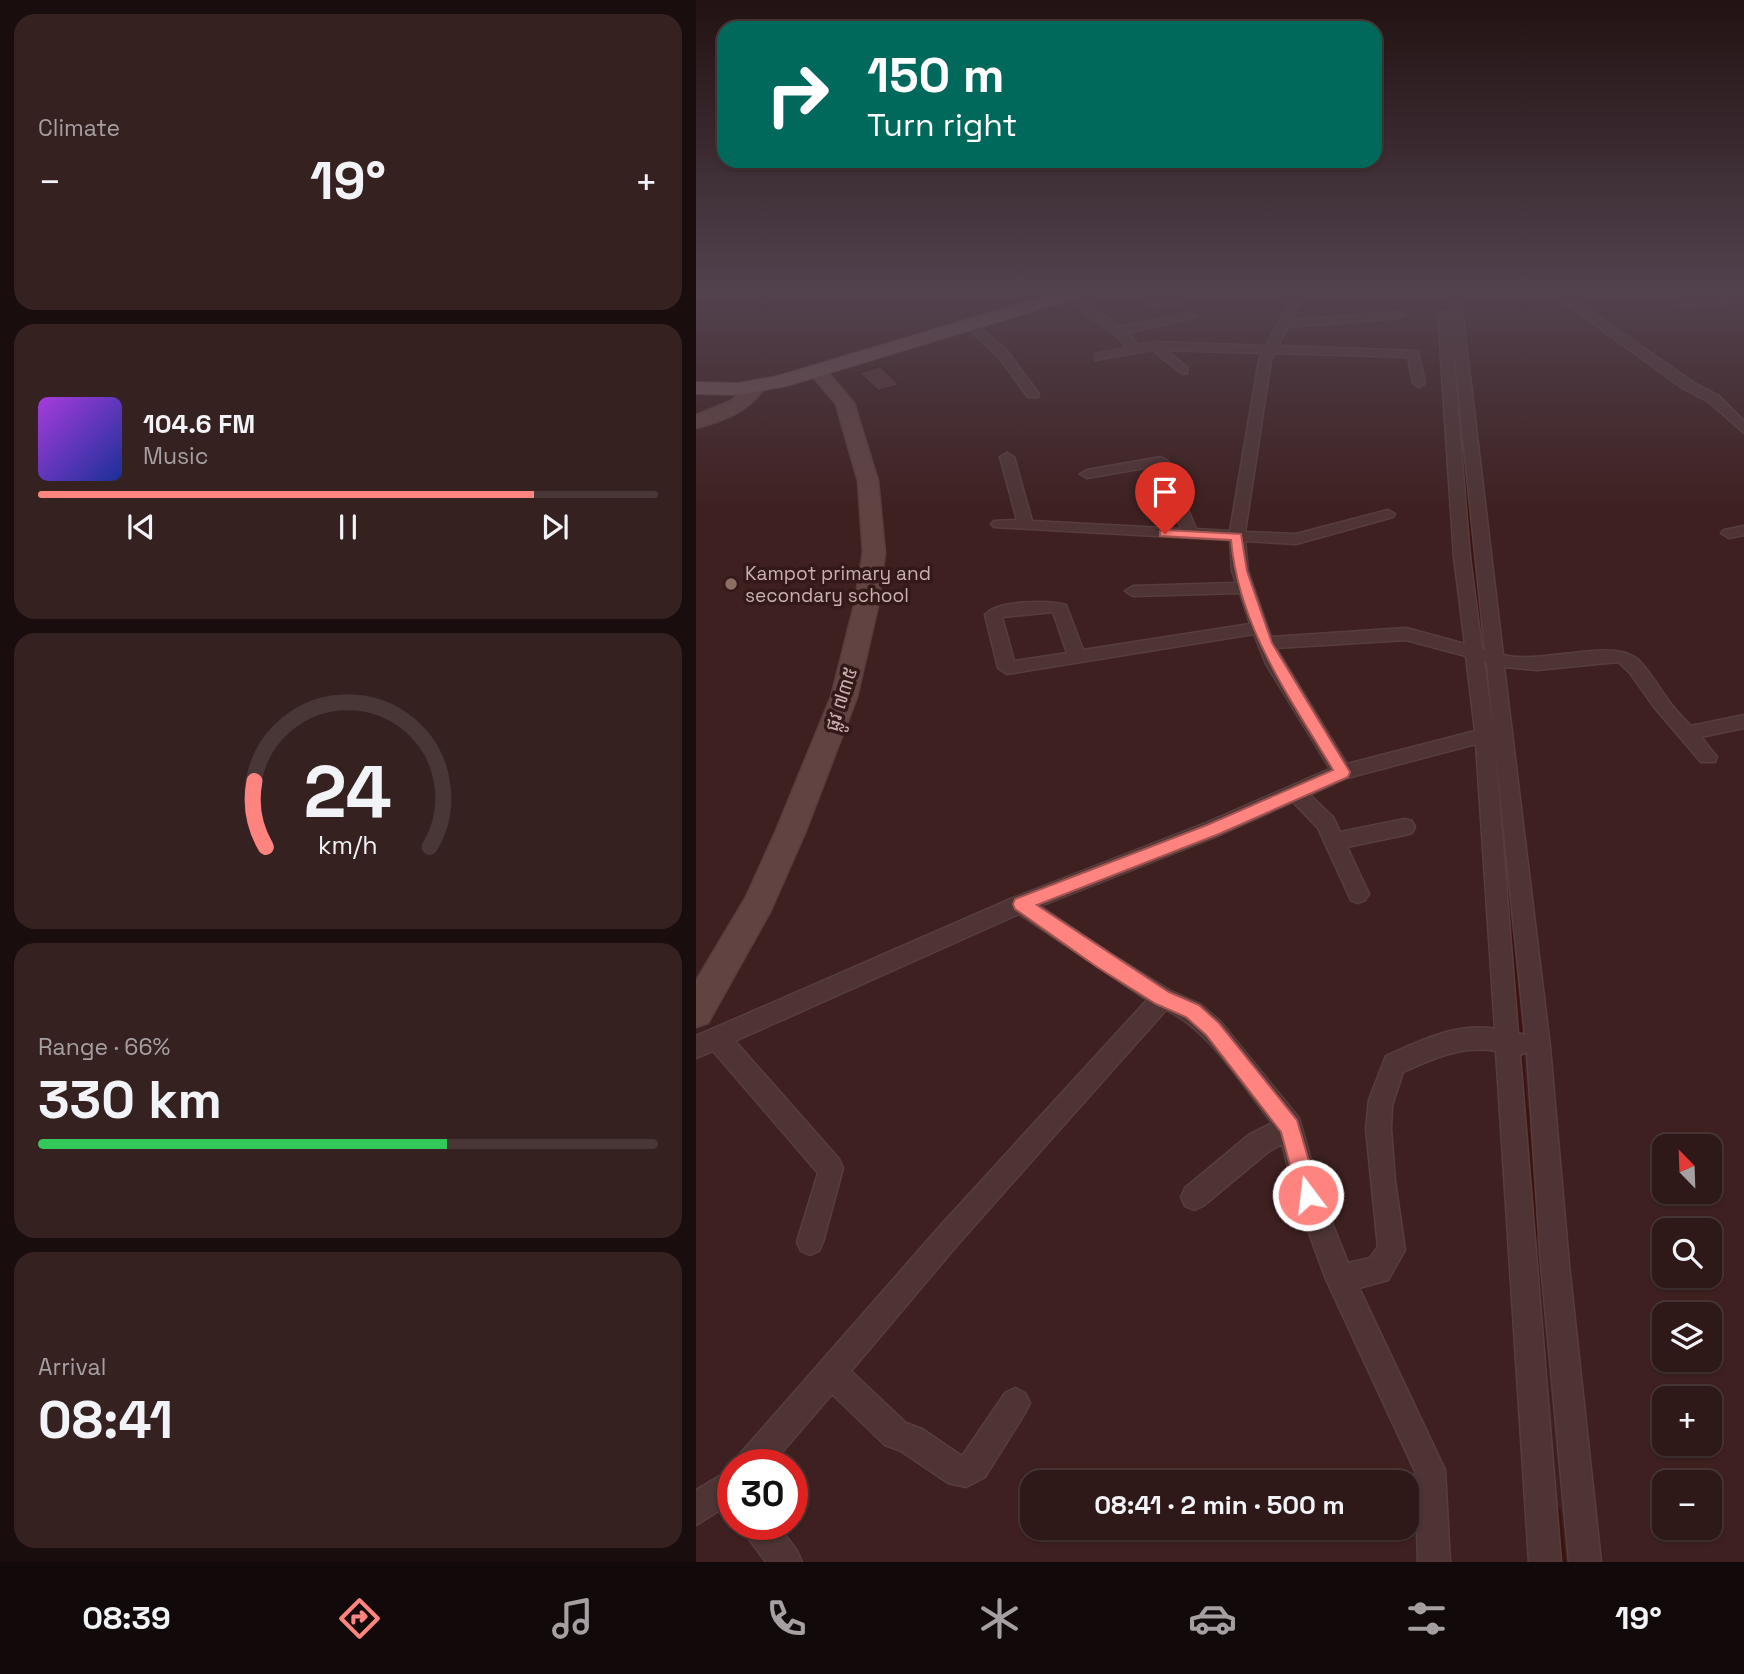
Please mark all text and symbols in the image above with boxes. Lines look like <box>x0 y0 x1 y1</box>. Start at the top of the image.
text: 150 m <box>867 44 1005 106</box>
icon: right <box>752 49 843 140</box>
text: Turn right <box>867 105 1017 145</box>
text: Climate <box>38 113 120 143</box>
text: 19° <box>310 148 386 214</box>
text: − <box>38 158 62 206</box>
text: + <box>634 158 658 206</box>
text: 104.6 FM <box>143 407 255 441</box>
text: Music <box>143 441 208 471</box>
pin <box>1135 462 1195 534</box>
icon: arrive <box>1146 473 1184 511</box>
icon: previous <box>122 508 160 546</box>
icon: pause <box>329 508 367 546</box>
icon: next <box>536 508 574 546</box>
place label: Kampot primary and secondary school <box>745 561 931 608</box>
marker: Kampot primary and secondary school <box>723 576 739 592</box>
street label: ផ្លូវ ៧៣៥ <box>819 664 868 736</box>
text: 24 <box>304 745 392 838</box>
text: km/h <box>318 829 378 861</box>
text: Range · 66% <box>38 1032 170 1062</box>
text: 330 km <box>38 1067 222 1133</box>
north arrow <box>1652 1134 1722 1204</box>
map controls <box>1652 1134 1722 1540</box>
position arrow <box>1271 1158 1345 1232</box>
button: search <box>1652 1218 1722 1288</box>
button: layers <box>1652 1302 1722 1372</box>
text: Arrival <box>38 1352 106 1382</box>
button: + <box>1652 1386 1722 1456</box>
text: 08:41 <box>38 1387 173 1453</box>
speed limit sign: 30 <box>717 1449 808 1540</box>
button: − <box>1652 1470 1722 1540</box>
text: 08:41 · 2 min · 500 m <box>1094 1488 1345 1522</box>
icon: directions <box>335 1594 384 1643</box>
icon: music <box>548 1594 597 1643</box>
icon: phone <box>762 1594 811 1643</box>
icon: climate <box>975 1594 1024 1643</box>
icon: car <box>1188 1594 1237 1643</box>
icon: filters <box>1402 1594 1451 1643</box>
text: 08:39 <box>82 1598 171 1638</box>
text: 19° <box>1615 1598 1662 1638</box>

